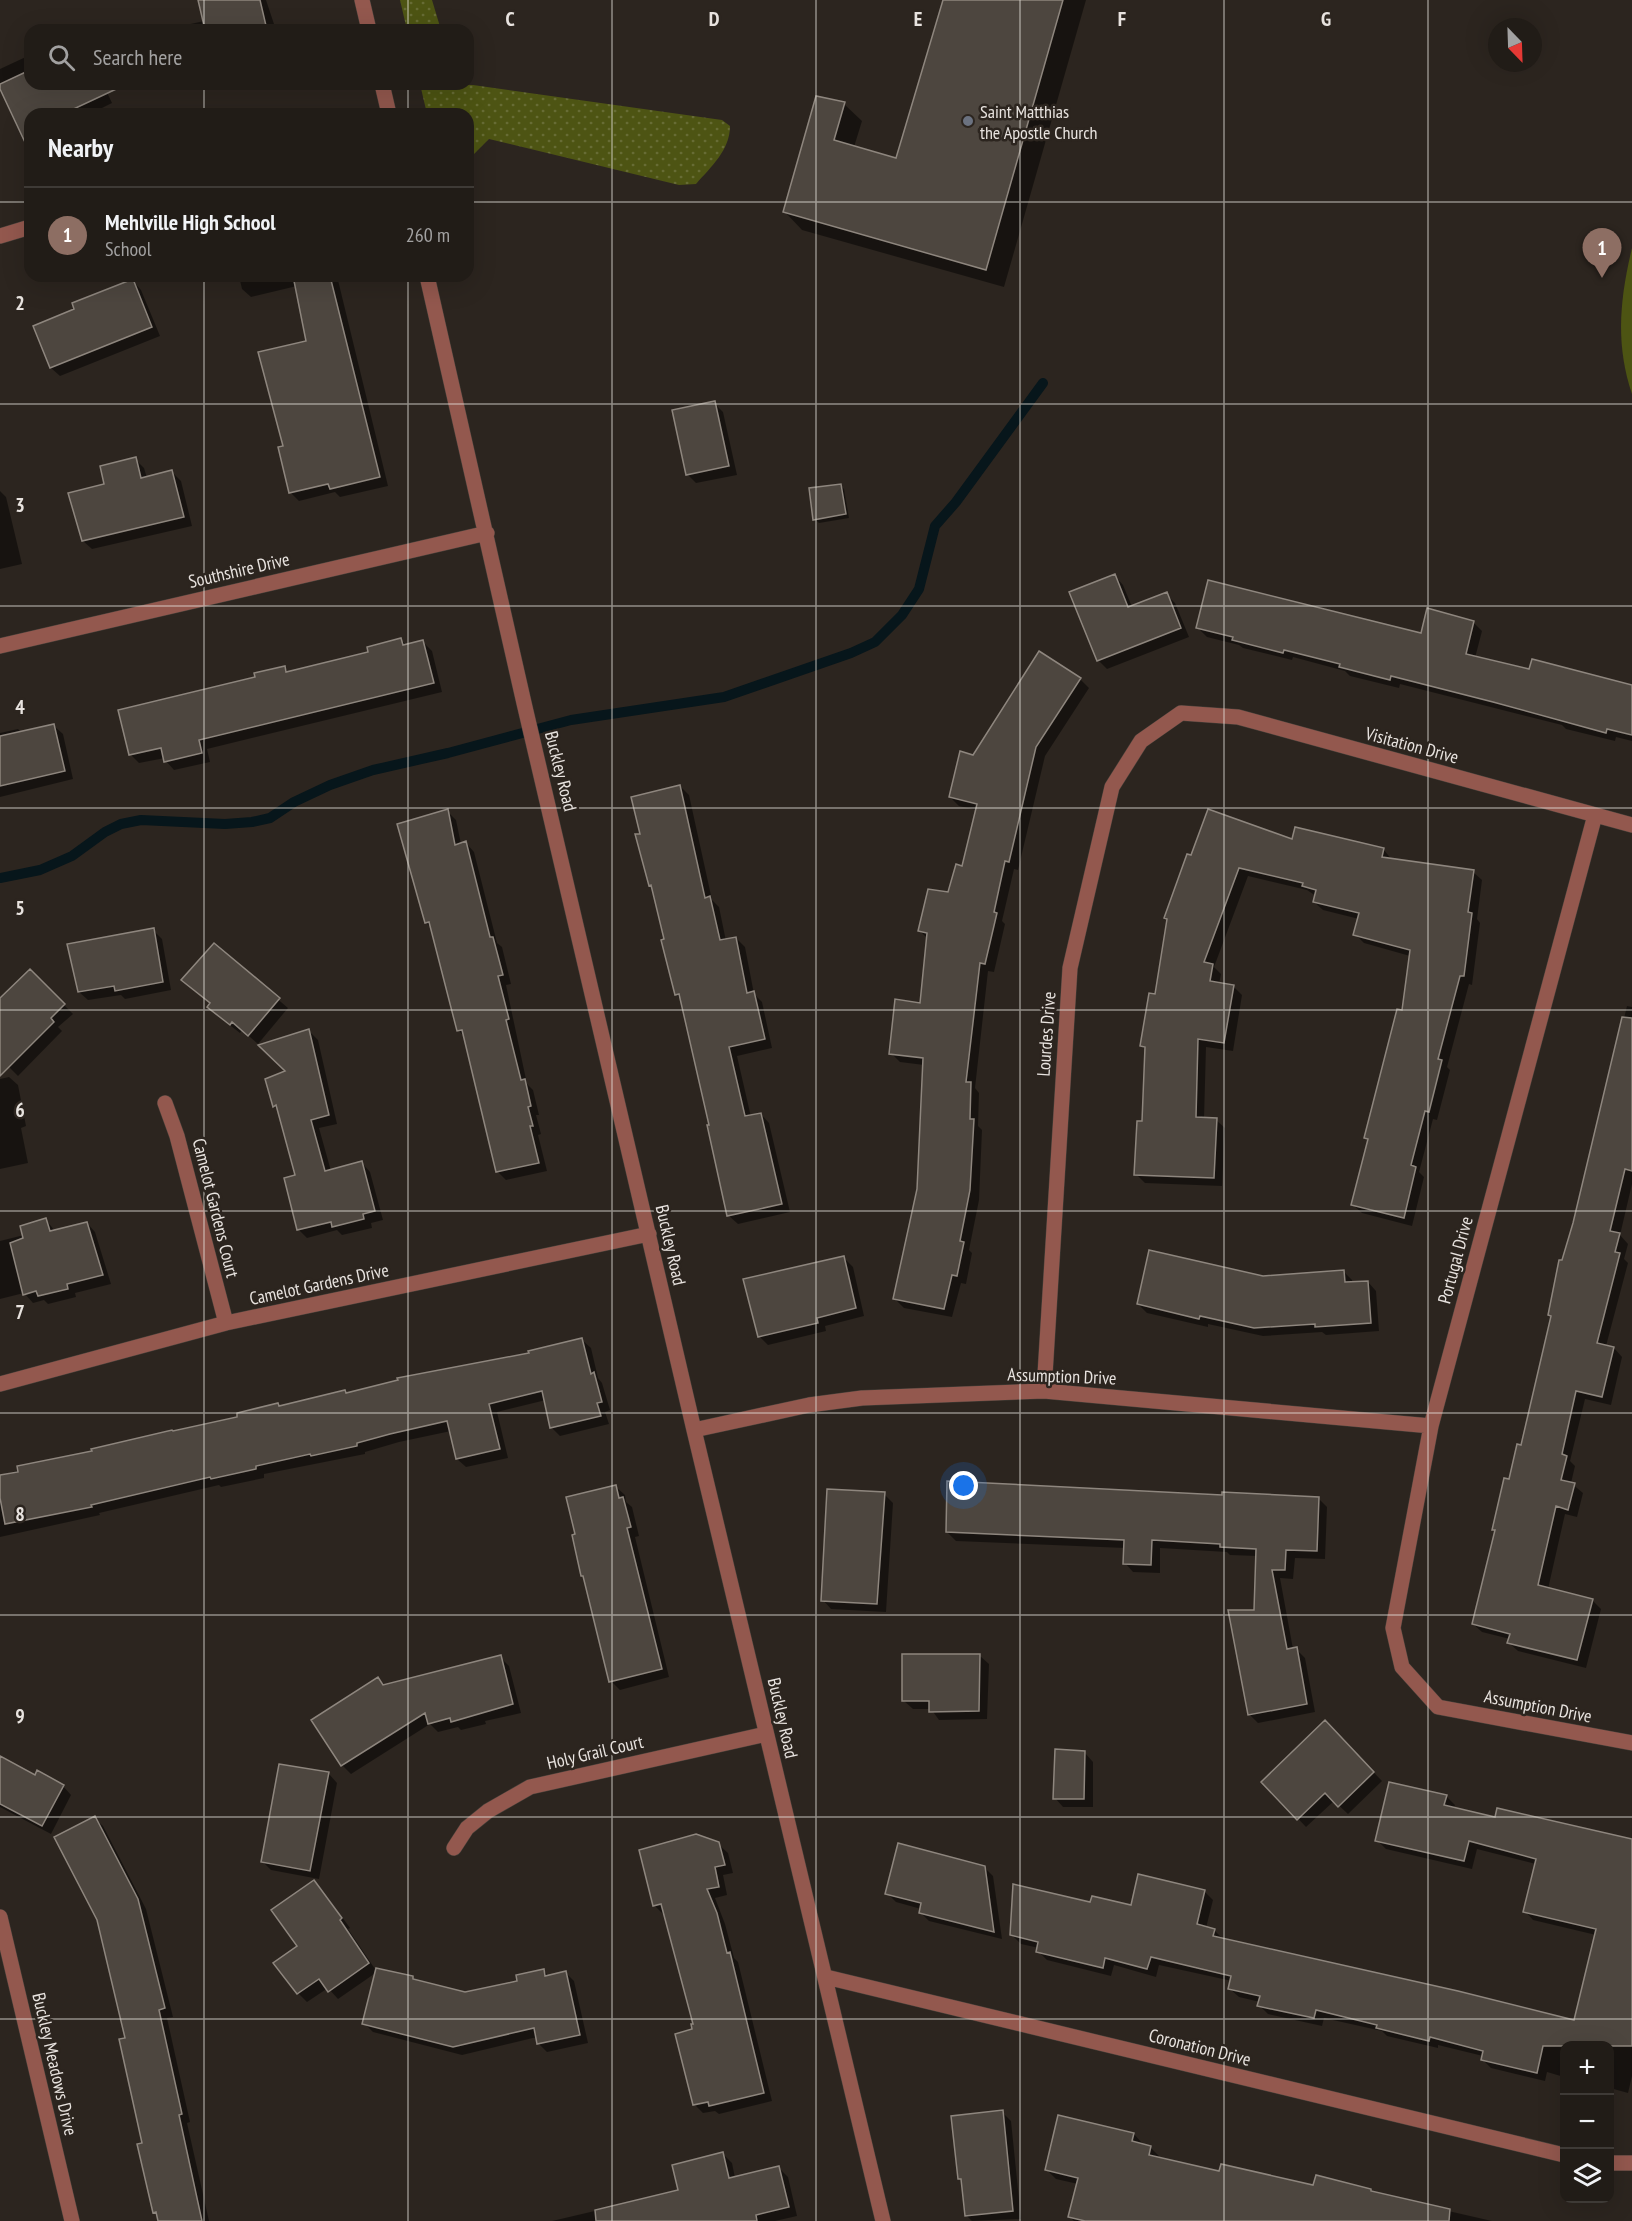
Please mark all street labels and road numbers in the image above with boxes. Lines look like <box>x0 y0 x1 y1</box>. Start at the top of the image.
street label: Southshire Drive <box>186 547 292 593</box>
street label: Visitation Drive <box>1362 721 1461 768</box>
street label: Buckley Road <box>540 729 582 813</box>
street label: Lourdes Drive <box>1032 991 1060 1077</box>
street label: Camelot Gardens Court <box>188 1136 244 1280</box>
street label: Buckley Road <box>651 1203 691 1287</box>
street label: Portugal Drive <box>1432 1214 1478 1306</box>
street label: Camelot Gardens Drive <box>247 1258 391 1310</box>
street label: Assumption Drive <box>1007 1363 1117 1389</box>
street label: Buckley Road <box>763 1676 803 1760</box>
street label: Assumption Drive <box>1482 1684 1594 1728</box>
street label: Holy Grail Court <box>545 1730 645 1774</box>
street label: Buckley Meadows Drive <box>27 1990 83 2138</box>
street label: Coronation Drive <box>1147 2023 1253 2071</box>

